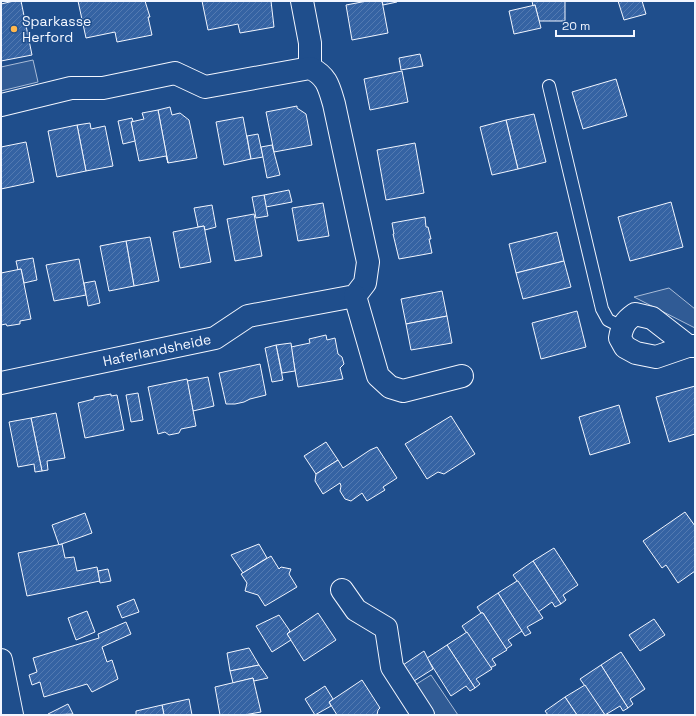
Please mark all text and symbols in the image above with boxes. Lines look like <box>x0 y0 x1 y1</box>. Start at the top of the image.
place label: Sparkasse Herford <box>22 12 91 46</box>
scale bar <box>556 12 634 38</box>
text: 20 m <box>562 18 590 34</box>
marker: Sparkasse Herford <box>9 24 19 34</box>
street label: Haferlandsheide <box>101 330 213 370</box>

